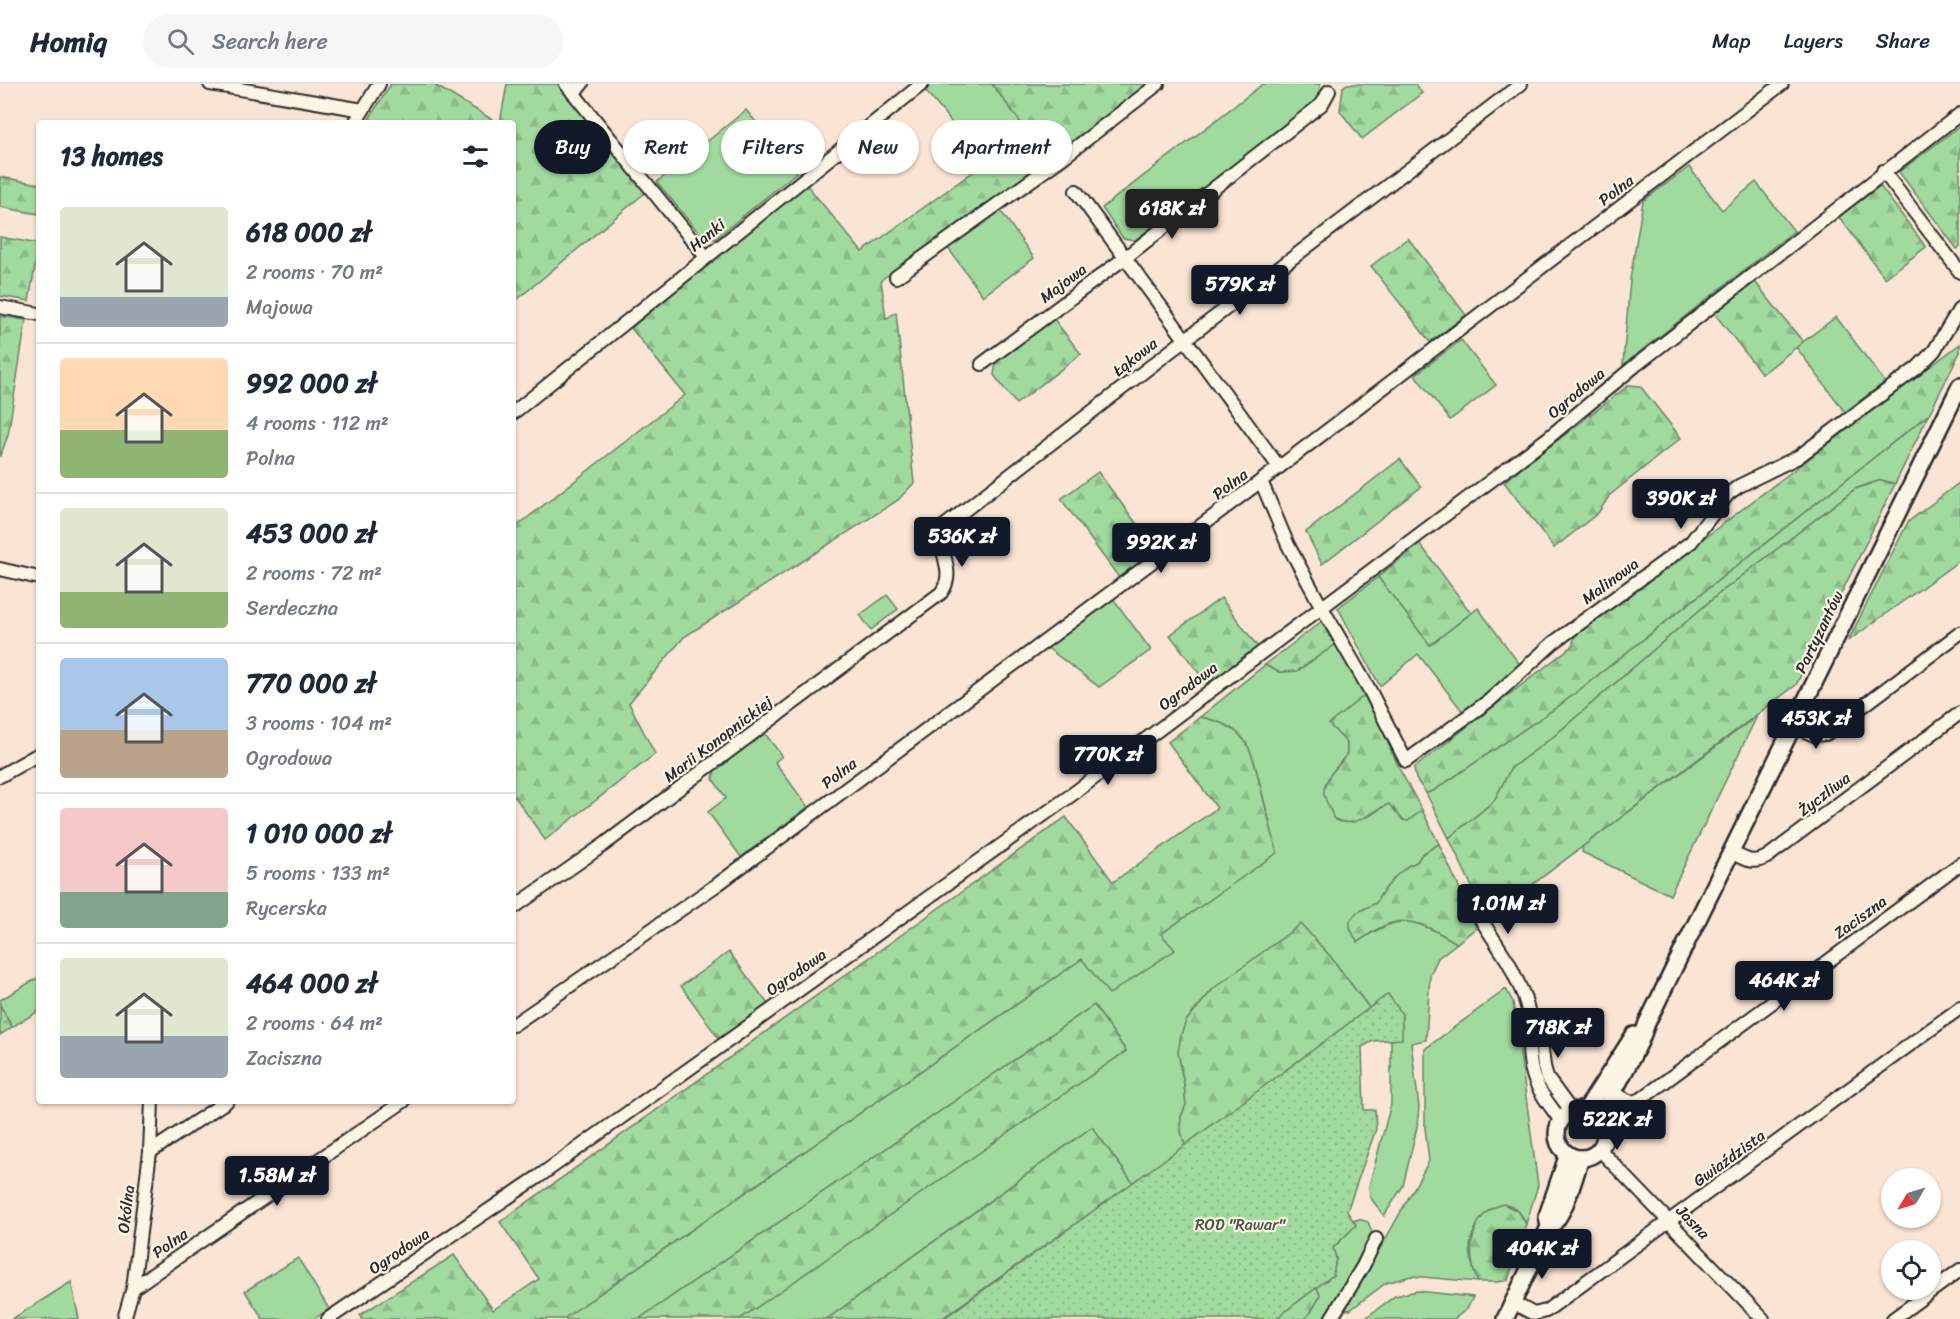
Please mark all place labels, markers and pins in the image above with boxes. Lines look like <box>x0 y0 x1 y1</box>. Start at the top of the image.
pin: 618K zł <box>1117 189 1227 240</box>
pin: 579K zł <box>1185 265 1295 316</box>
pin: 390K zł <box>1626 479 1736 530</box>
pin: 536K zł <box>907 517 1017 568</box>
pin: 992K zł <box>1106 523 1216 574</box>
pin: 453K zł <box>1761 699 1871 750</box>
pin: 770K zł <box>1053 735 1163 786</box>
pin: 1.01M zł <box>1446 884 1570 935</box>
pin: 464K zł <box>1729 961 1839 1012</box>
pin: 718K zł <box>1503 1008 1613 1059</box>
pin: 522K zł <box>1562 1100 1672 1151</box>
pin: 1.58M zł <box>215 1156 339 1207</box>
pin: 404K zł <box>1487 1229 1597 1280</box>

